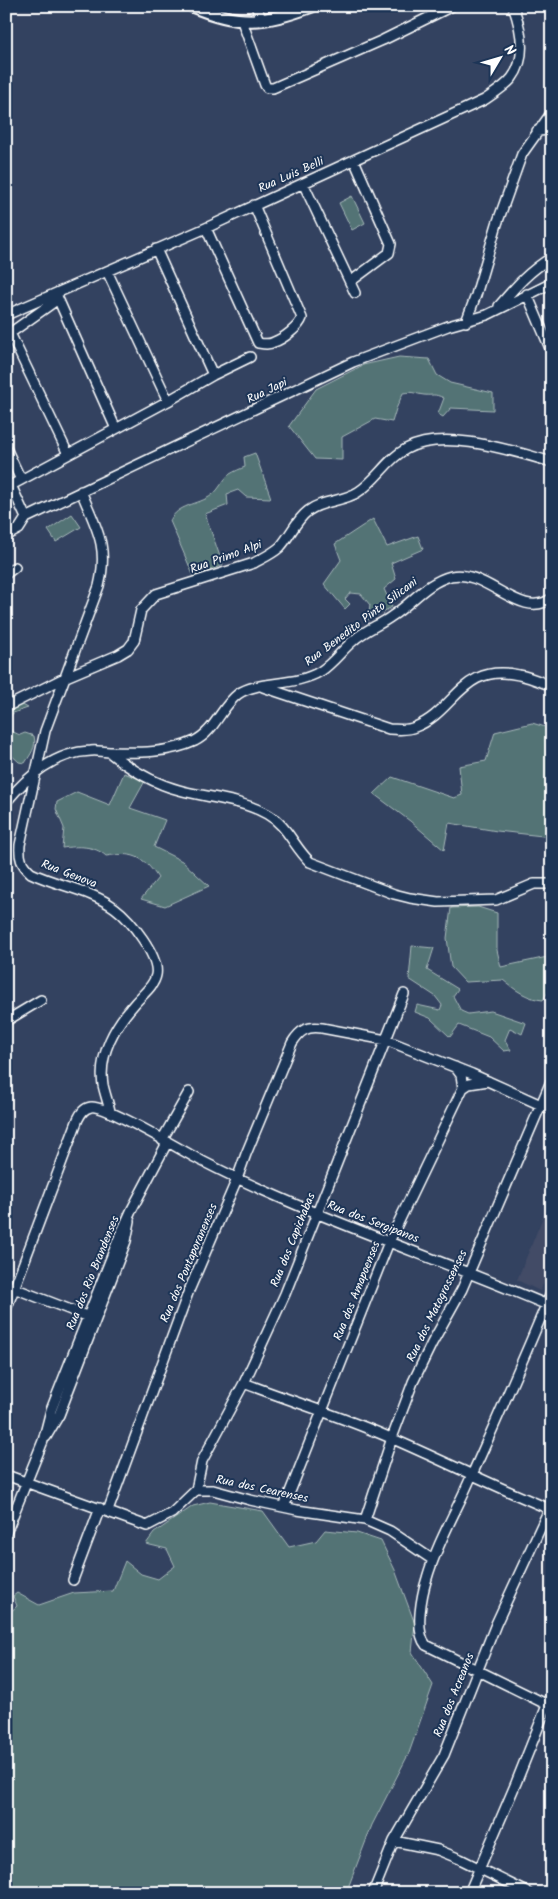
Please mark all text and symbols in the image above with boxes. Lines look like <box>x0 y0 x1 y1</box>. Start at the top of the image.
north arrow <box>476 32 526 82</box>
text: N <box>498 40 521 61</box>
street label: Rua Luis Belli <box>255 152 328 198</box>
street label: Rua Japi <box>243 373 292 409</box>
street label: Rua Primo Alpi <box>187 535 266 579</box>
street label: Rua Benedito Pinto Silicani <box>300 572 423 671</box>
street label: Rua Genova <box>38 855 100 893</box>
street label: Rua dos Capichabas <box>265 1190 321 1290</box>
street label: Rua dos Sergipanos <box>324 1196 422 1248</box>
street label: Rua dos Pontaporanenses <box>155 1200 223 1326</box>
street label: Rua dos Rio Brandenses <box>61 1213 125 1333</box>
street label: Rua dos Amapoenses <box>328 1238 386 1344</box>
street label: Rua dos Matogrossenses <box>402 1247 472 1365</box>
street label: Rua dos Cearenses <box>214 1470 310 1508</box>
street label: Rua dos Acreanos <box>428 1650 480 1740</box>

